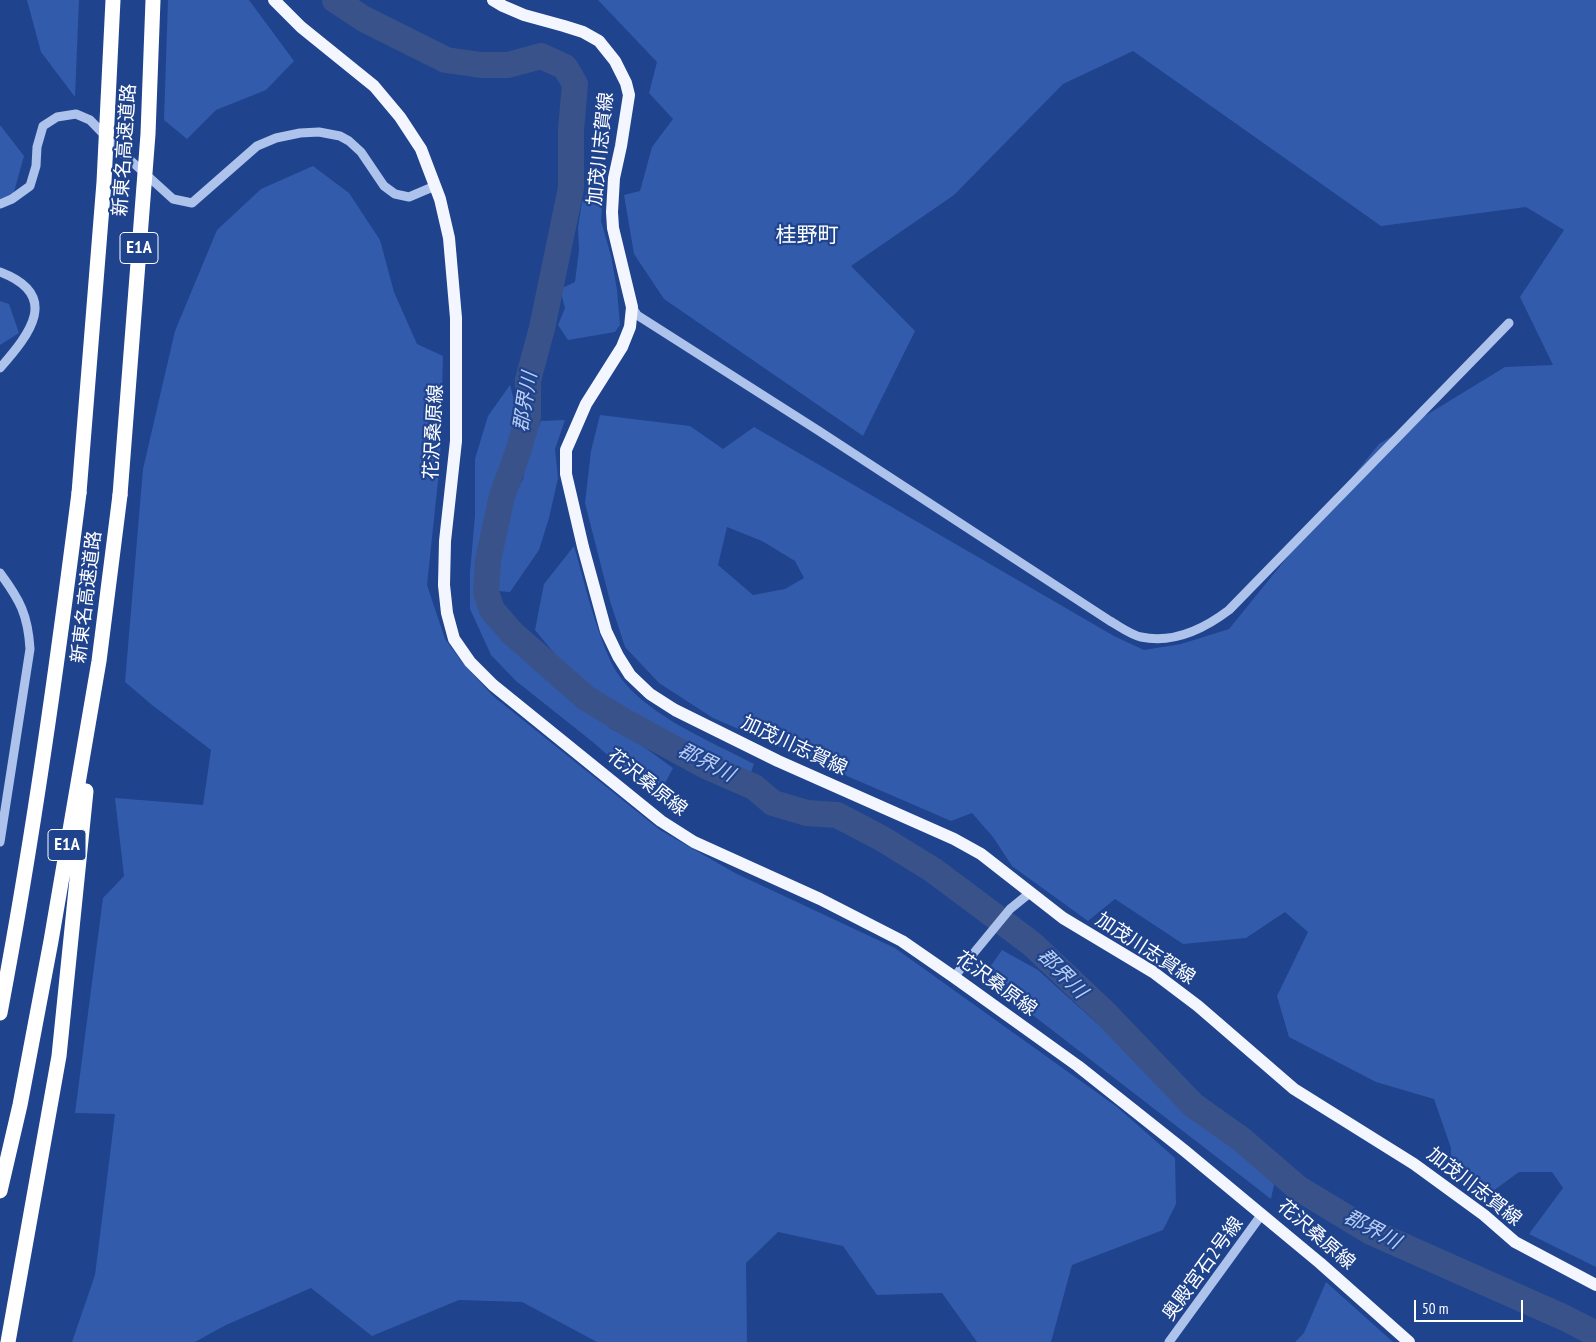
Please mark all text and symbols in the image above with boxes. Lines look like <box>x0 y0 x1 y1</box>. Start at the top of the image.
street label: 新東名高速道路 <box>109 83 141 217</box>
street label: 加茂川志賀線 <box>584 91 618 207</box>
district label: 桂野町 <box>776 223 838 249</box>
road number: E1A <box>120 232 158 264</box>
water label: 郡界川 <box>509 370 543 434</box>
street label: 花沢桑原線 <box>420 384 448 480</box>
street label: 新東名高速道路 <box>68 530 106 664</box>
street label: 加茂川志賀線 <box>738 712 850 780</box>
water label: 郡界川 <box>674 739 738 787</box>
street label: 花沢桑原線 <box>603 745 691 821</box>
road number: E1A <box>48 830 86 860</box>
street label: 加茂川志賀線 <box>1091 908 1199 990</box>
water label: 郡界川 <box>1032 944 1092 1004</box>
street label: 花沢桑原線 <box>951 947 1041 1021</box>
street label: 加茂川志賀線 <box>1422 1143 1526 1231</box>
street label: 花沢桑原線 <box>1273 1195 1359 1275</box>
water label: 郡界川 <box>1340 1205 1404 1255</box>
street label: 奥殿宮石2号線 <box>1158 1213 1248 1325</box>
scale bar <box>1416 1290 1525 1322</box>
text: 50 m <box>1422 1299 1448 1318</box>

